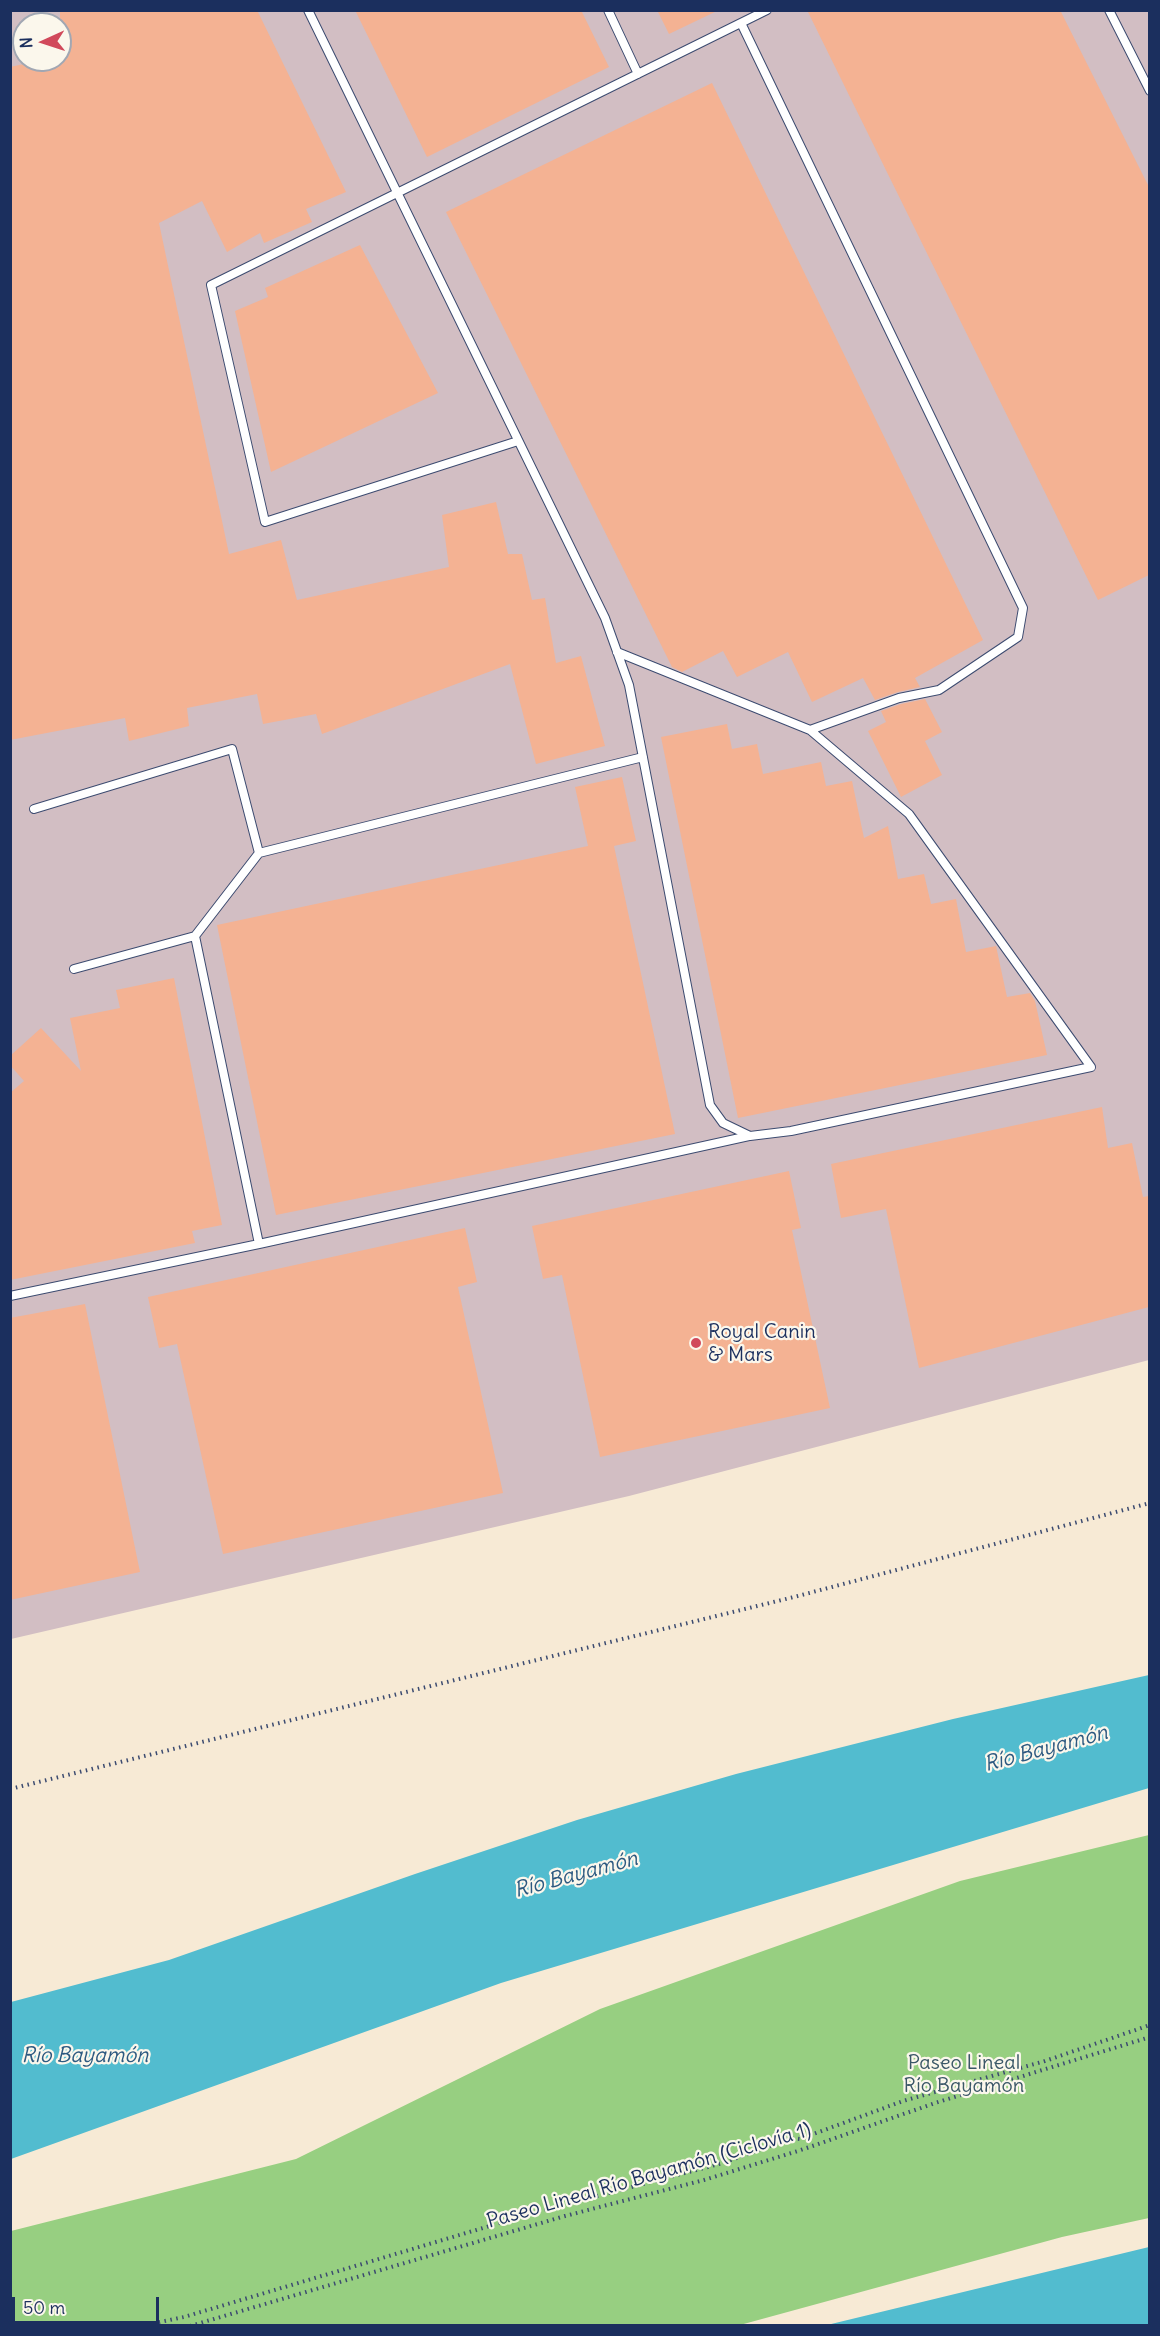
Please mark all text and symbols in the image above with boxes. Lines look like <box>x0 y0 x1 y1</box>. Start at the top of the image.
north arrow <box>12 12 72 72</box>
text: N <box>16 37 36 49</box>
place label: Royal Canin & Mars <box>708 1320 816 1367</box>
marker: Royal Canin & Mars <box>689 1336 703 1350</box>
water label: Río Bayamón <box>982 1720 1110 1778</box>
water label: Río Bayamón <box>512 1846 640 1904</box>
water label: Río Bayamón <box>22 2043 148 2069</box>
park label: Paseo Lineal Río Bayamón <box>904 2051 1024 2098</box>
street label: Paseo Lineal Río Bayamón (Ciclovía 1) <box>484 2118 814 2234</box>
scale bar <box>15 2285 162 2323</box>
text: 50 m <box>23 2296 65 2319</box>

